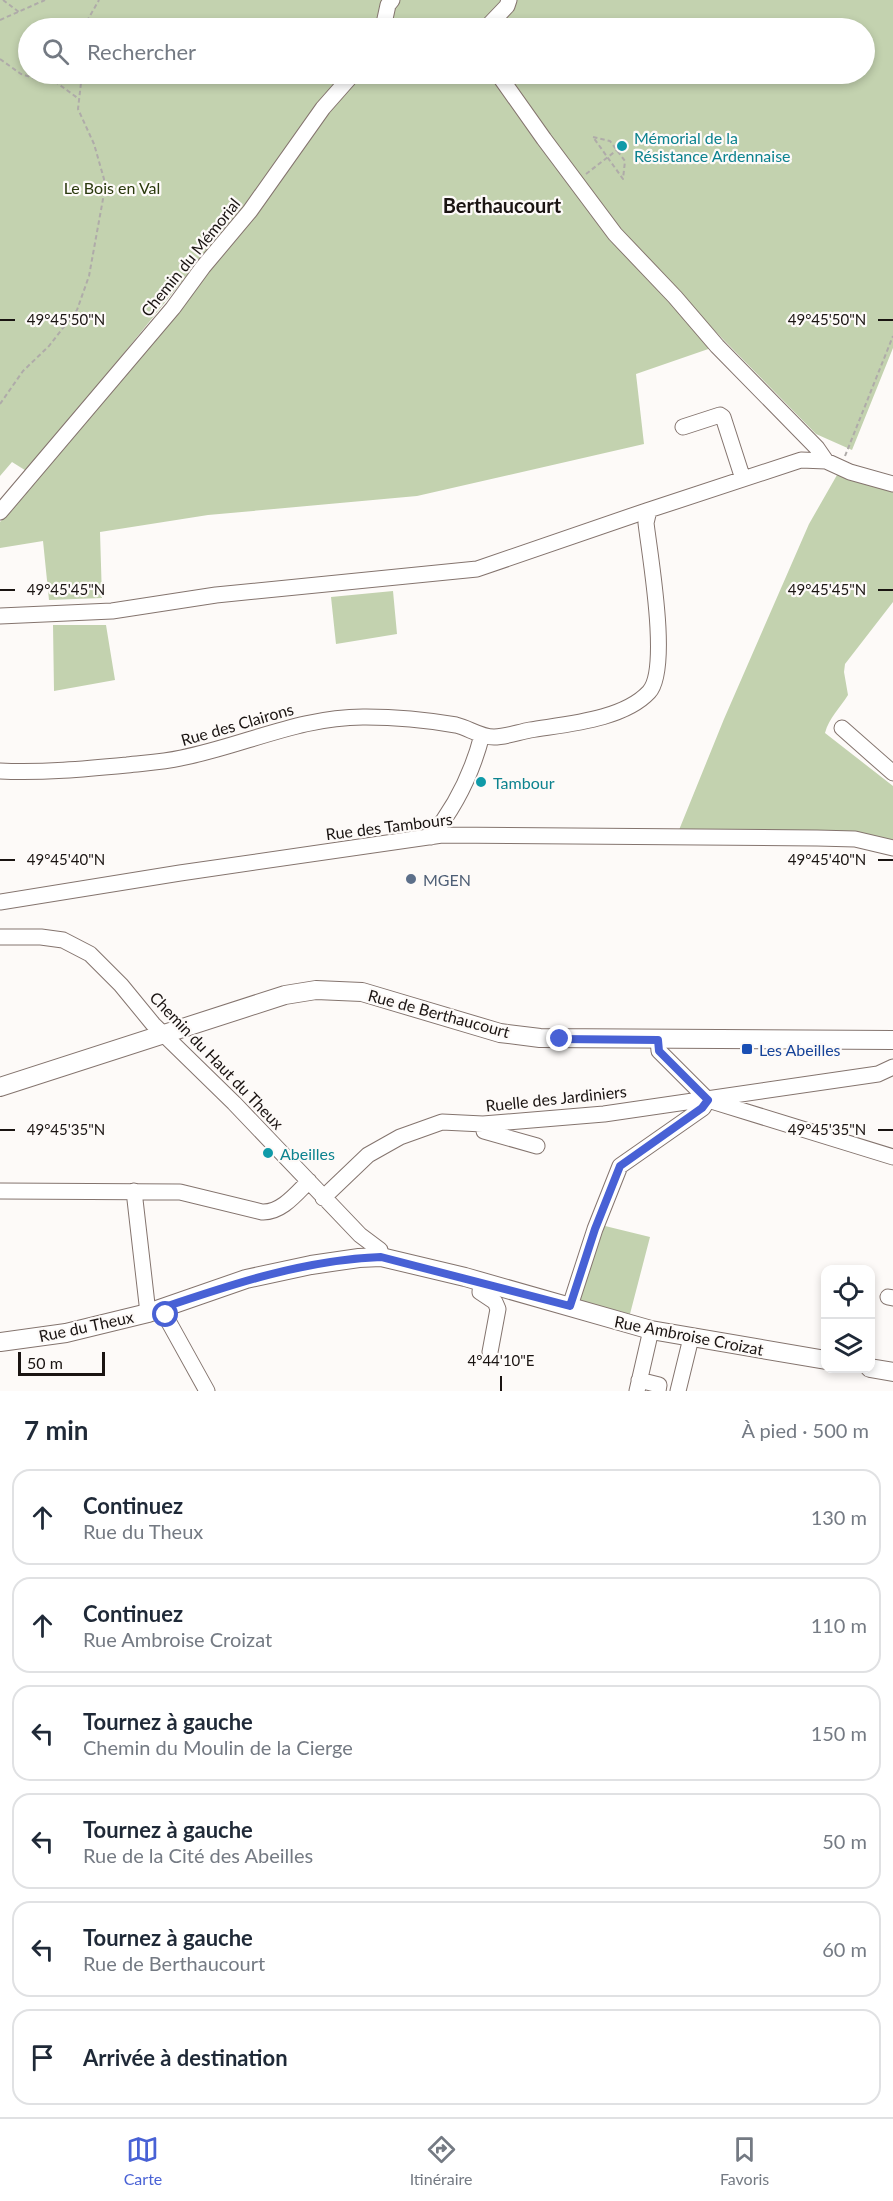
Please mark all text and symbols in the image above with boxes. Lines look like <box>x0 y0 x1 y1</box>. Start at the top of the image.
search box <box>18 18 875 84</box>
icon: search <box>39 35 72 68</box>
text: Rechercher <box>87 38 196 65</box>
place label: Mémorial de la Résistance Ardennaise <box>634 128 791 165</box>
marker: Mémorial de la Résistance Ardennaise <box>615 139 629 153</box>
park label: Le Bois en Val <box>64 178 160 197</box>
district label: Berthaucourt <box>443 193 562 217</box>
street label: Chemin du Mémorial <box>136 194 244 320</box>
text: 49°45'50"N <box>27 310 105 328</box>
text: 49°45'50"N <box>788 310 866 328</box>
text: 49°45'45"N <box>27 580 105 598</box>
text: 49°45'45"N <box>788 580 866 598</box>
street label: Rue des Clairons <box>178 699 296 749</box>
place label: Tambour <box>493 773 555 792</box>
marker: Tambour <box>474 775 488 789</box>
street label: Rue des Tambours <box>325 809 453 843</box>
text: 49°45'40"N <box>27 850 105 868</box>
text: 49°45'40"N <box>788 850 866 868</box>
place label: MGEN <box>423 870 471 889</box>
marker: MGEN <box>404 872 418 886</box>
street label: Rue de Berthaucourt <box>366 985 512 1041</box>
street label: Chemin du Haut du Theux <box>146 987 288 1133</box>
route end <box>546 1025 572 1051</box>
place label: Les Abeilles <box>759 1040 841 1059</box>
marker: Les Abeilles <box>740 1042 754 1056</box>
street label: Ruelle des Jardiniers <box>485 1081 628 1115</box>
text: 49°45'35"N <box>27 1120 105 1138</box>
text: 49°45'35"N <box>788 1120 866 1138</box>
place label: Abeilles <box>280 1144 335 1163</box>
marker: Abeilles <box>261 1146 275 1160</box>
map controls <box>821 1265 875 1373</box>
button: locate <box>821 1265 875 1319</box>
route start <box>152 1301 178 1327</box>
street label: Rue du Theux <box>37 1307 135 1345</box>
street label: Rue Ambroise Croizat <box>613 1311 765 1359</box>
button: layers <box>821 1319 875 1373</box>
scale bar <box>18 1349 105 1376</box>
text: 4°44'10"E <box>468 1351 535 1369</box>
text: 50 m <box>27 1353 63 1372</box>
text: 7 min <box>24 1414 88 1446</box>
text: À pied · 500 m <box>741 1418 869 1442</box>
text: Continuez <box>83 1492 183 1519</box>
icon: ahead <box>26 1501 59 1534</box>
text: 130 m <box>811 1505 867 1529</box>
text: Rue du Theux <box>83 1519 203 1543</box>
text: Continuez <box>83 1600 183 1627</box>
icon: ahead <box>26 1609 59 1642</box>
text: 110 m <box>811 1613 867 1637</box>
text: Rue Ambroise Croizat <box>83 1627 272 1651</box>
text: Tournez à gauche <box>83 1708 253 1735</box>
icon: left <box>26 1717 59 1750</box>
text: 150 m <box>811 1721 867 1745</box>
text: Chemin du Moulin de la Cierge <box>83 1735 353 1759</box>
text: Tournez à gauche <box>83 1816 253 1843</box>
icon: left <box>26 1825 59 1858</box>
text: 50 m <box>822 1829 867 1853</box>
text: Rue de la Cité des Abeilles <box>83 1843 313 1867</box>
text: Tournez à gauche <box>83 1924 253 1951</box>
icon: left <box>26 1933 59 1966</box>
text: 60 m <box>822 1937 867 1961</box>
text: Rue de Berthaucourt <box>83 1951 265 1975</box>
icon: arrive <box>26 2041 59 2074</box>
text: Arrivée à destination <box>83 2044 288 2071</box>
tab: Carte <box>124 2133 162 2188</box>
tab: Itinéraire <box>410 2133 473 2188</box>
tab: Favoris <box>720 2133 769 2188</box>

